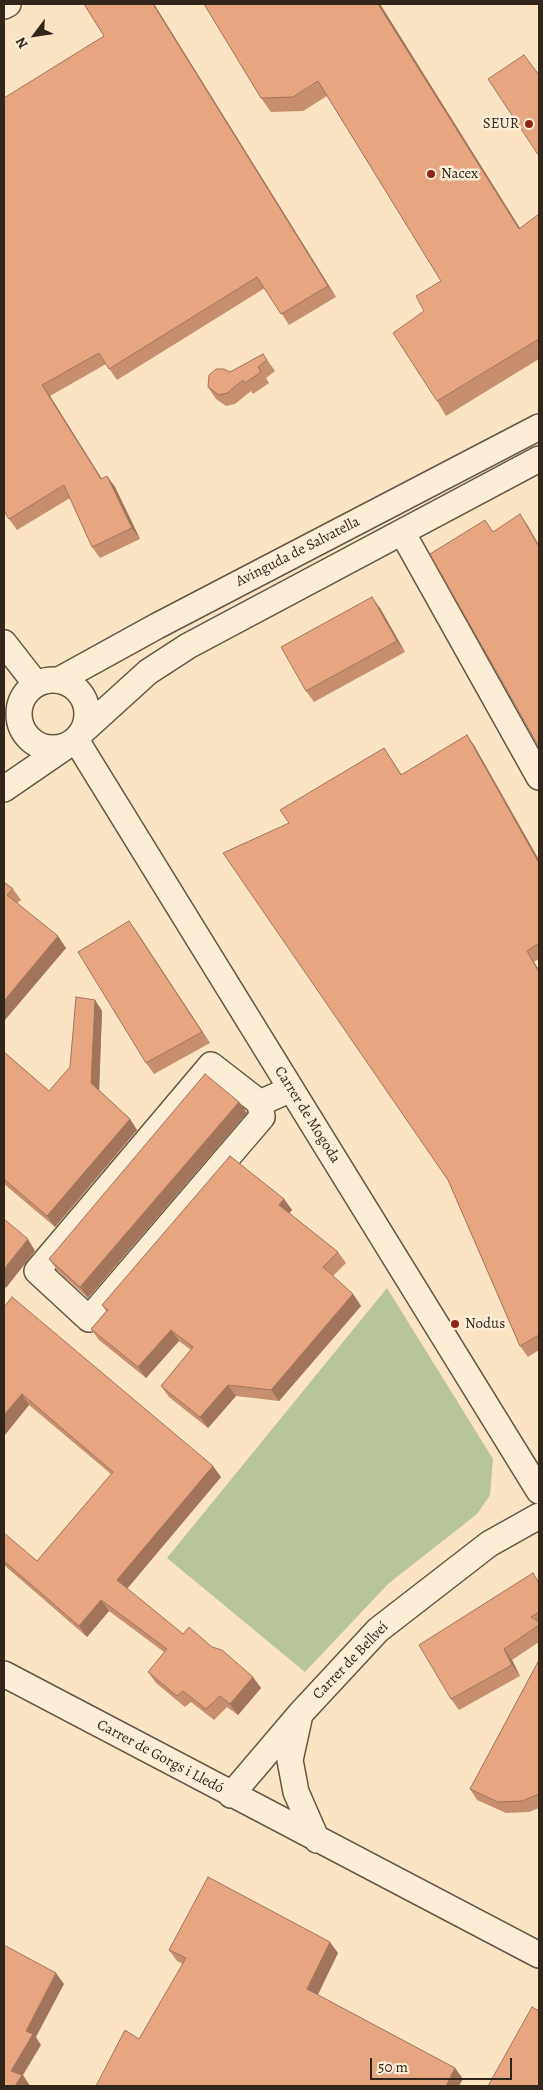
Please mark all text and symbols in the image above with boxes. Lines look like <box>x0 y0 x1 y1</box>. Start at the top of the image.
north arrow <box>10 10 60 60</box>
text: N <box>11 34 32 52</box>
place label: SEUR <box>483 115 519 133</box>
marker: SEUR <box>523 118 535 130</box>
place label: Nacex <box>441 165 478 183</box>
marker: Nacex <box>425 168 437 180</box>
street label: Avinguda de Salvatella <box>233 513 363 591</box>
street label: Carrer de Mogoda <box>270 1063 344 1167</box>
place label: Nodus <box>465 1315 505 1333</box>
marker: Nodus <box>449 1318 461 1330</box>
street label: Carrer de Bellveí <box>309 1618 393 1704</box>
street label: Carrer de Gorgs i Lledó <box>94 1716 226 1798</box>
scale bar <box>373 2048 516 2080</box>
text: 50 m <box>378 2057 408 2077</box>

